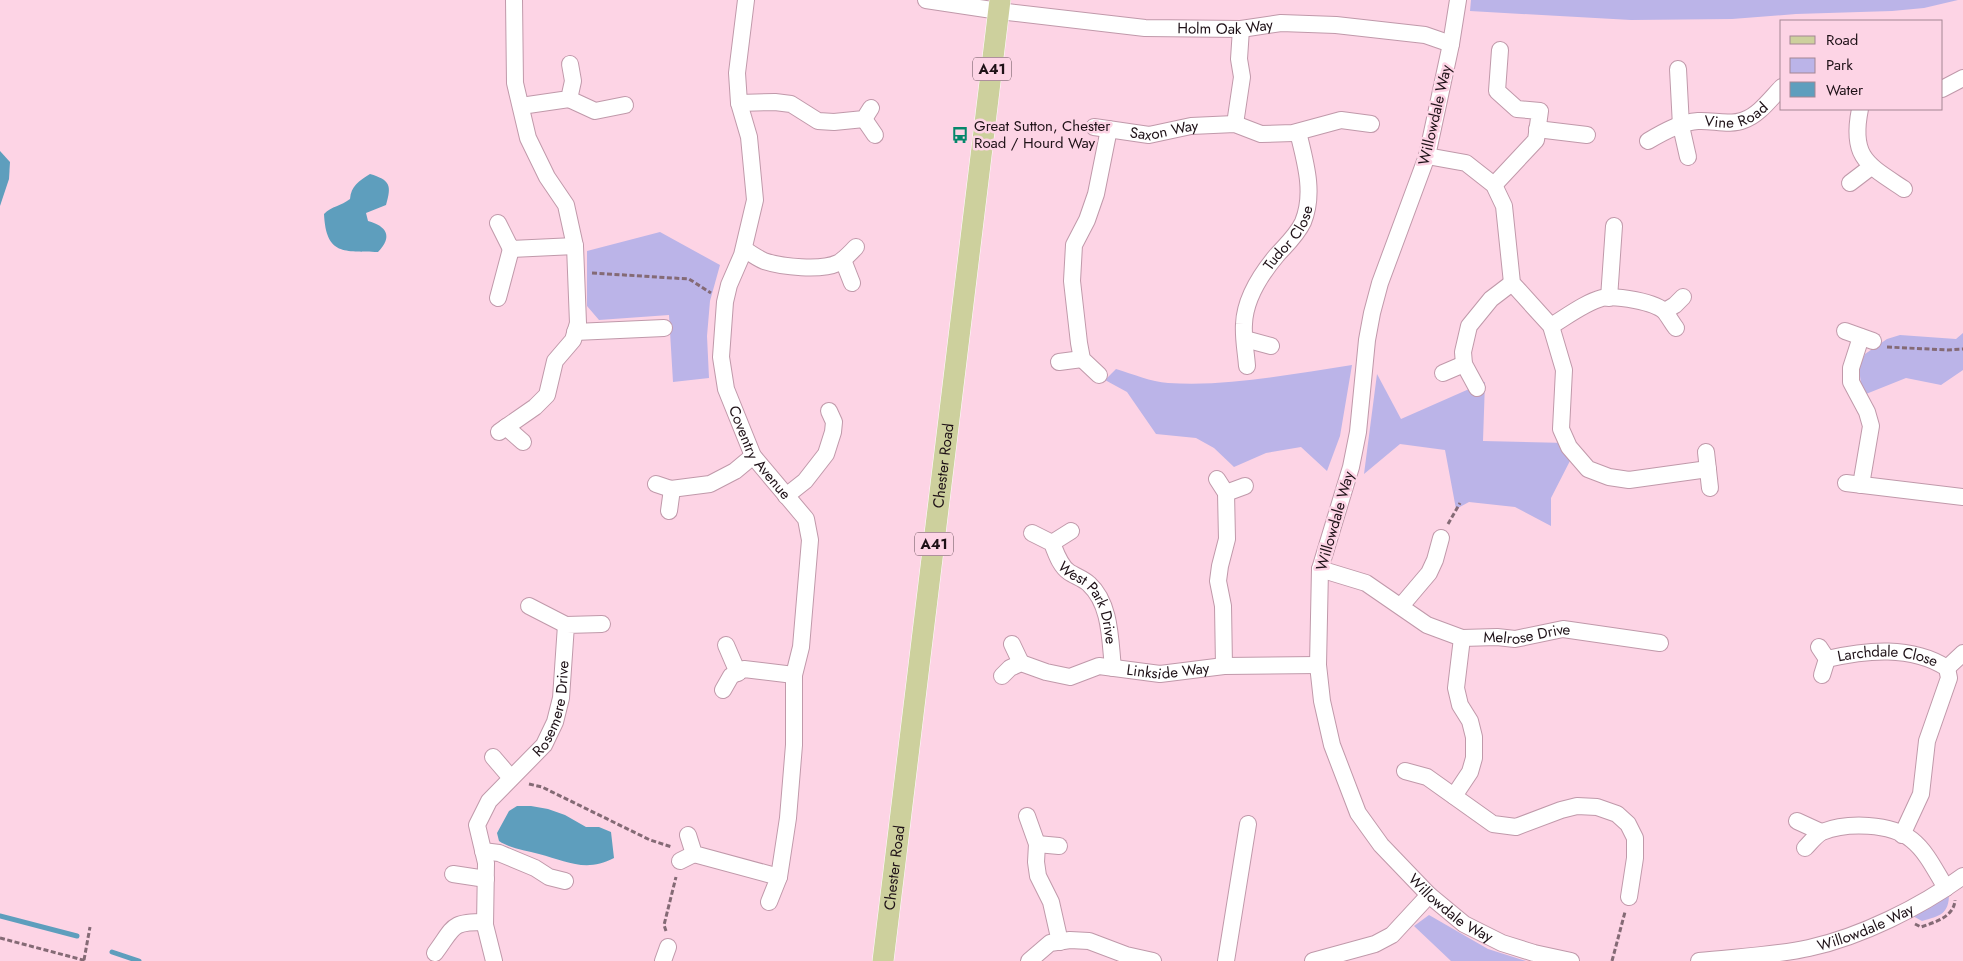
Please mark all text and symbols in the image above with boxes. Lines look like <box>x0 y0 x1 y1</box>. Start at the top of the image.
street label: Holm Oak Way <box>1177 13 1275 40</box>
legend <box>1780 20 1943 110</box>
text: Road <box>1826 29 1858 51</box>
text: Park <box>1826 54 1853 76</box>
road number: A41 <box>973 58 1011 80</box>
street label: Willowdale Way <box>1413 62 1457 167</box>
text: Water <box>1826 79 1864 101</box>
street label: Vine Road <box>1704 97 1773 134</box>
place label: Great Sutton, Chester Road / Hourd Way <box>974 115 1111 154</box>
street label: Saxon Way <box>1128 115 1199 146</box>
bus stop icon: Great Sutton, Chester Road / Hourd Way <box>950 125 970 145</box>
street label: Tudor Close <box>1258 203 1318 275</box>
street label: Coventry Avenue <box>723 402 796 505</box>
street label: Chester Road <box>927 422 959 509</box>
street label: Willowdale Way <box>1310 468 1360 573</box>
road number: A41 <box>915 532 953 556</box>
street label: West Park Drive <box>1053 556 1122 645</box>
street label: Melrose Drive <box>1483 618 1572 650</box>
street label: Larchdale Close <box>1836 640 1942 673</box>
street label: Linkside Way <box>1125 657 1211 685</box>
street label: Rosemere Drive <box>527 660 575 762</box>
street label: Chester Road <box>878 824 910 911</box>
street label: Willowdale Way <box>1403 869 1497 948</box>
street label: Willowdale Way <box>1815 898 1918 957</box>

